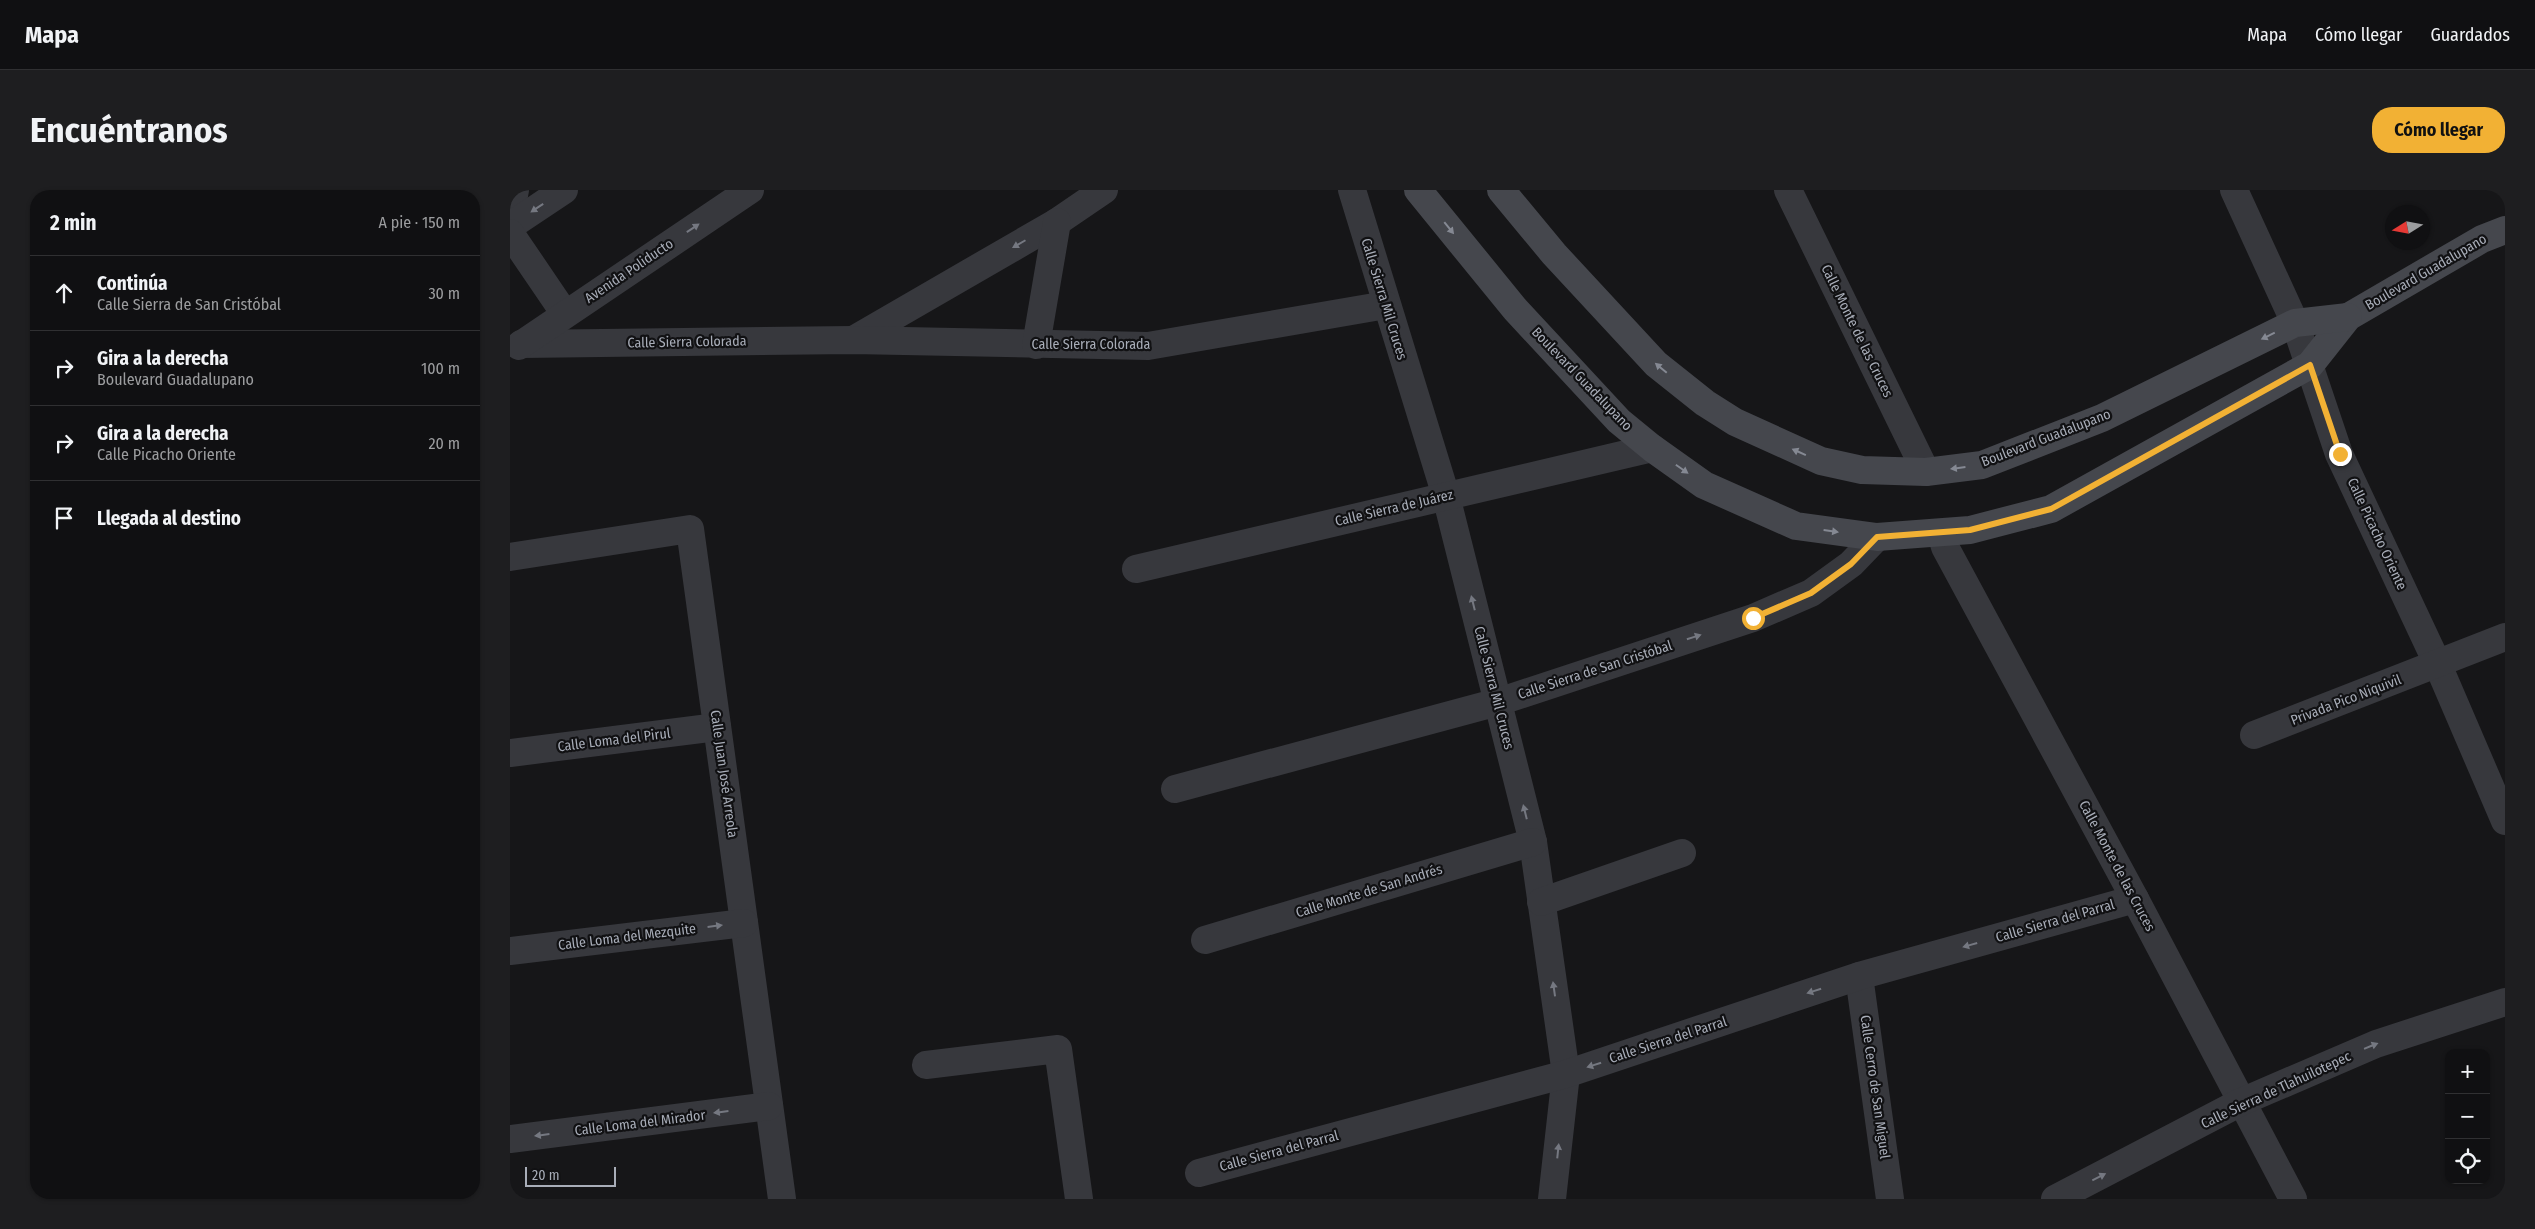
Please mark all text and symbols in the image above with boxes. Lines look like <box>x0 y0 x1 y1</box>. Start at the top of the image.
text: Mapa <box>25 21 79 49</box>
text: Mapa <box>2247 24 2287 46</box>
text: Cómo llegar <box>2315 24 2402 46</box>
text: Guardados <box>2430 24 2510 46</box>
button: Cómo llegar <box>2372 107 2505 153</box>
text: Encuéntranos <box>30 109 228 151</box>
one-way arrow <box>530 203 544 213</box>
north arrow <box>2385 205 2430 250</box>
text: 2 min <box>50 210 97 236</box>
text: A pie · 150 m <box>378 213 460 232</box>
one-way arrow <box>1443 221 1454 234</box>
one-way arrow <box>686 223 699 233</box>
street label: Boulevard Guadalupano <box>2362 230 2490 314</box>
street label: Avenida Poliducto <box>582 235 676 307</box>
street label: Calle Sierra Mil Cruces <box>1357 236 1411 362</box>
one-way arrow <box>1011 240 1026 248</box>
street label: Calle Monte de las Cruces <box>1817 262 1897 400</box>
text: Continúa <box>97 272 168 295</box>
icon: ahead <box>50 279 78 307</box>
text: 30 m <box>428 284 460 303</box>
text: Calle Sierra de San Cristóbal <box>97 295 281 314</box>
street label: Boulevard Guadalupano <box>1528 324 1636 434</box>
street label: Calle Sierra Colorada <box>627 332 747 352</box>
one-way arrow <box>2260 332 2275 340</box>
street label: Calle Sierra Colorada <box>1032 336 1151 353</box>
text: Gira a la derecha <box>97 347 229 370</box>
icon: right <box>50 354 78 382</box>
text: 100 m <box>421 359 460 378</box>
one-way arrow <box>1655 362 1668 373</box>
text: Boulevard Guadalupano <box>97 370 254 389</box>
street label: Boulevard Guadalupano <box>1979 405 2113 471</box>
text: Gira a la derecha <box>97 422 229 445</box>
icon: right <box>50 429 78 457</box>
text: 20 m <box>429 434 460 453</box>
route end <box>2329 443 2352 466</box>
text: Calle Picacho Oriente <box>97 445 236 464</box>
one-way arrow <box>1792 447 1806 455</box>
one-way arrow <box>1676 464 1689 474</box>
one-way arrow <box>1950 464 1966 472</box>
street label: Calle Picacho Oriente <box>2344 475 2410 593</box>
street label: Calle Sierra de Juárez <box>1333 486 1455 530</box>
icon: arrive <box>50 504 78 532</box>
text: Llegada al destino <box>97 507 241 530</box>
one-way arrow <box>1823 527 1839 535</box>
one-way arrow <box>1469 596 1477 611</box>
route start <box>1742 607 1765 630</box>
street label: Calle Sierra Mil Cruces <box>1470 625 1518 751</box>
one-way arrow <box>1686 633 1701 640</box>
street label: Calle Sierra de San Cristóbal <box>1516 637 1674 703</box>
street label: Privada Pico Niquivil <box>2288 671 2404 729</box>
street label: Calle Juan José Arreola <box>707 709 741 839</box>
street label: Calle Loma del Pirul <box>557 725 672 755</box>
street label: Calle Monte de las Cruces <box>2075 798 2159 934</box>
one-way arrow <box>1521 804 1529 819</box>
street label: Calle Monte de San Andrés <box>1294 861 1444 921</box>
street label: Calle Sierra del Parral <box>1994 896 2117 946</box>
street label: Calle Loma del Mezquite <box>557 920 697 954</box>
one-way arrow <box>707 922 723 930</box>
one-way arrow <box>1963 941 1978 949</box>
one-way arrow <box>1550 981 1558 997</box>
one-way arrow <box>1807 988 1822 995</box>
street label: Calle Sierra del Parral <box>1607 1013 1729 1067</box>
street label: Calle Cerro de San Miguel <box>1856 1014 1894 1160</box>
one-way arrow <box>2364 1042 2379 1050</box>
street label: Calle Sierra de Tlahuilotepec <box>2198 1048 2354 1132</box>
map controls <box>2445 1049 2490 1184</box>
button: + <box>2445 1049 2490 1094</box>
one-way arrow <box>1586 1061 1601 1069</box>
button: − <box>2445 1094 2490 1139</box>
street label: Calle Loma del Mirador <box>574 1107 706 1139</box>
one-way arrow <box>713 1108 729 1116</box>
street label: Calle Sierra del Parral <box>1218 1127 1341 1175</box>
one-way arrow <box>534 1131 550 1139</box>
button: locate <box>2445 1139 2490 1184</box>
one-way arrow <box>1554 1142 1562 1158</box>
scale bar <box>525 1164 616 1187</box>
text: 20 m <box>532 1167 560 1184</box>
one-way arrow <box>2092 1172 2105 1181</box>

